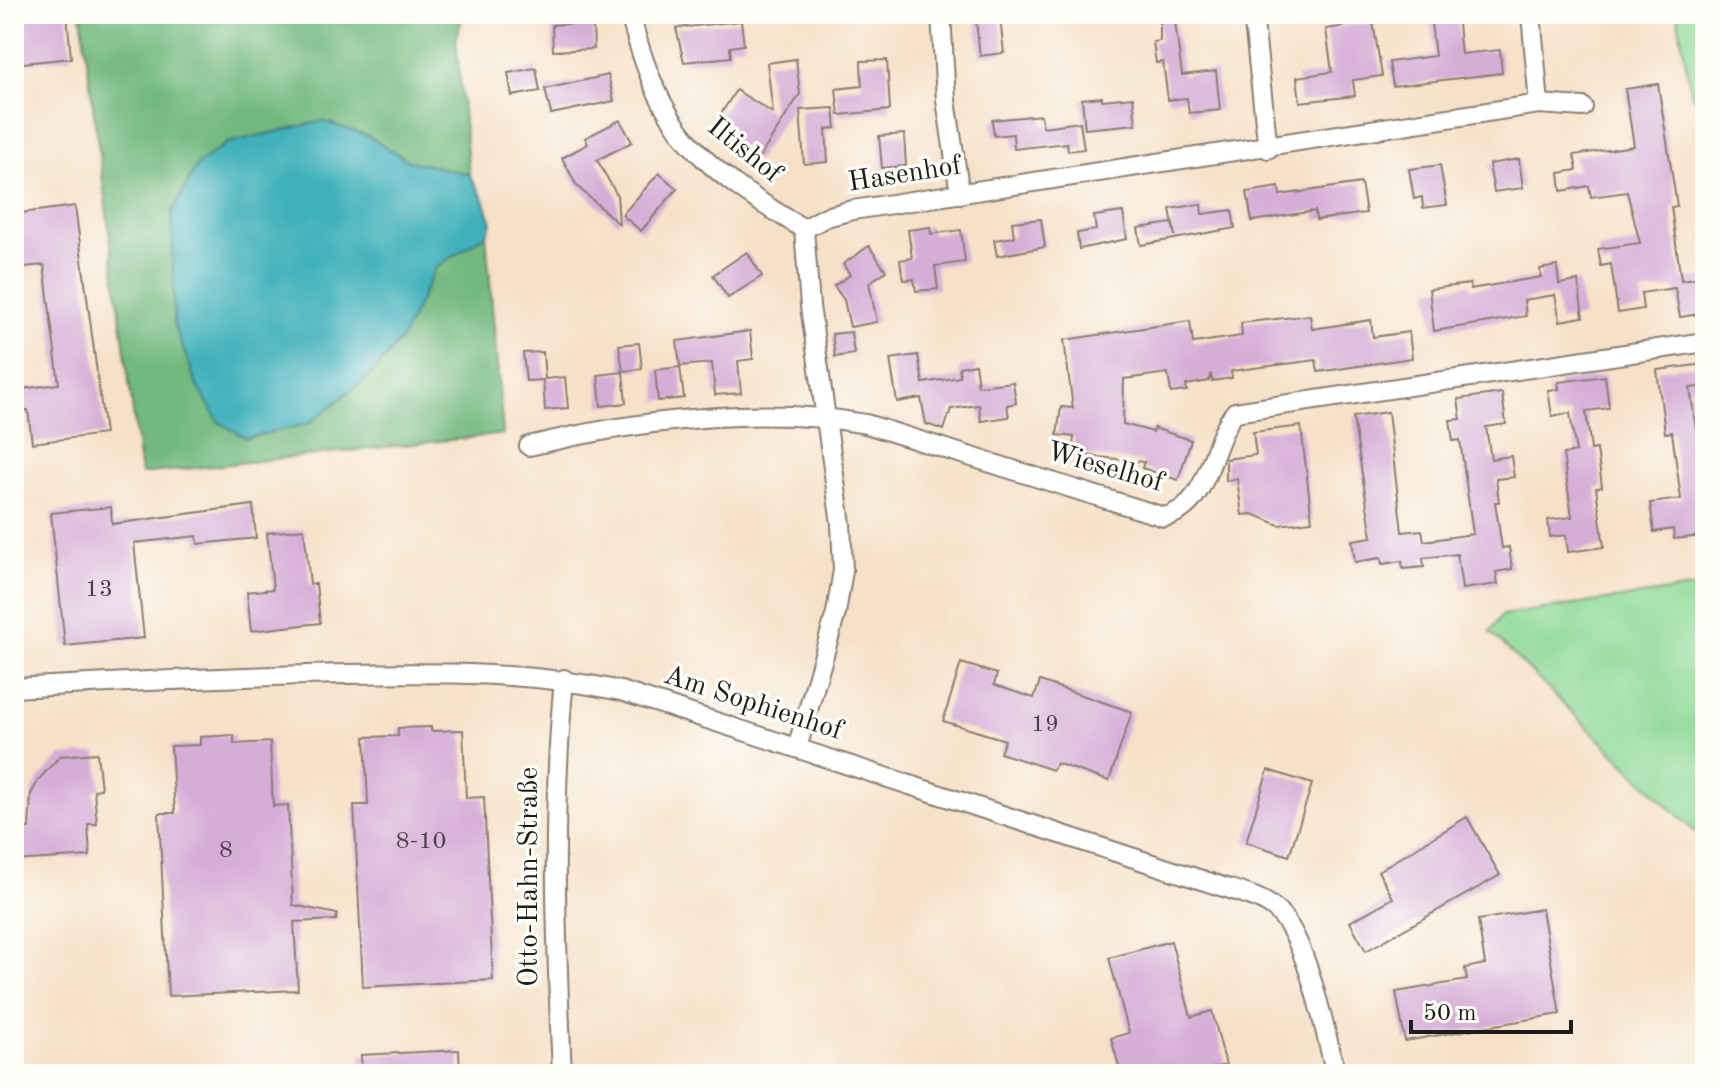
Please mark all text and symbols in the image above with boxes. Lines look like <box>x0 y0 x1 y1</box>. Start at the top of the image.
street label: Iltishof <box>702 113 788 190</box>
street label: Hasenhof <box>846 152 965 198</box>
street label: Wieselhof <box>1043 438 1168 498</box>
house number: 13 <box>85 578 113 602</box>
street label: Am Sophienhof <box>660 662 848 747</box>
house number: 19 <box>1031 713 1059 737</box>
street label: Otto-Hahn-Straße <box>516 767 544 987</box>
house number: 8-10 <box>396 830 446 854</box>
house number: 8 <box>219 839 233 863</box>
scale bar <box>1411 984 1571 1034</box>
text: 50 m <box>1423 1002 1477 1026</box>

